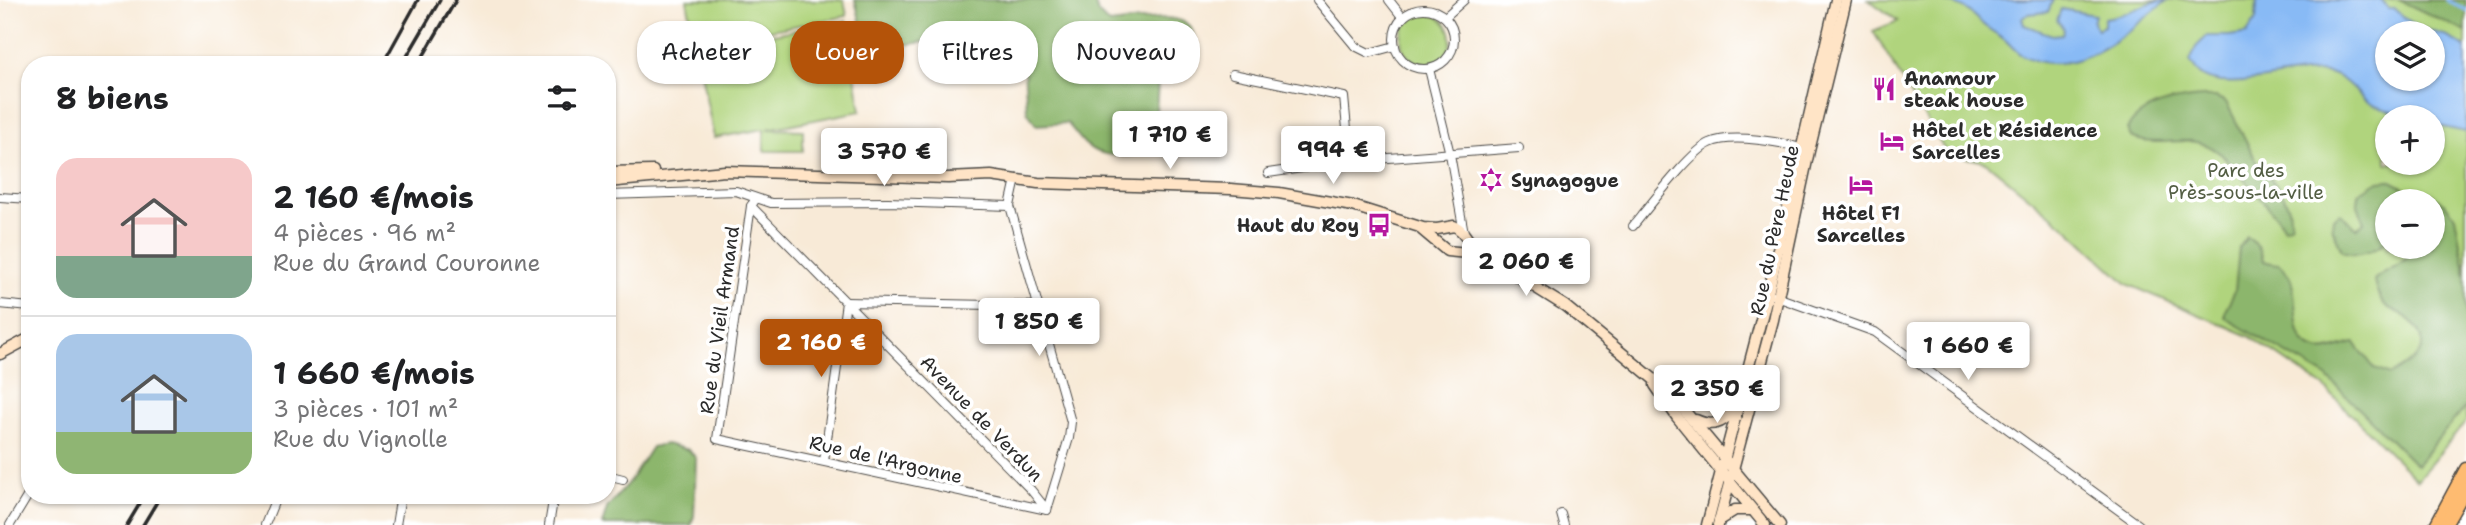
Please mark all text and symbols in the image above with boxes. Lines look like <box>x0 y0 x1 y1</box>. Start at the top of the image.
chip: Acheter <box>637 21 776 84</box>
chip: Louer <box>790 21 904 84</box>
chip: Filtres <box>918 21 1038 84</box>
chip: Nouveau <box>1052 21 1200 84</box>
map controls <box>2375 21 2445 259</box>
button: layers <box>2375 21 2445 91</box>
place label: Anamour steak house <box>1904 66 2024 113</box>
restaurant icon: Anamour steak house <box>1870 75 1898 103</box>
text: 8 biens <box>56 78 169 119</box>
icon: filters <box>543 79 581 117</box>
button: + <box>2375 105 2445 175</box>
pin: 1 710 € <box>1105 111 1235 171</box>
place label: Hôtel et Résidence Sarcelles <box>1912 118 2098 165</box>
text: 1 710 € <box>1128 119 1212 149</box>
pin: 994 € <box>1284 127 1382 186</box>
hotel icon: Hôtel et Résidence Sarcelles <box>1878 127 1906 155</box>
pin: 3 570 € <box>819 128 949 188</box>
text: 994 € <box>1297 134 1369 164</box>
text: 3 570 € <box>837 136 931 166</box>
street label: Rue du Père Heude <box>1744 143 1805 318</box>
park label: Parc des Près-sous-la-ville <box>2168 158 2324 205</box>
synagogue icon: Synagogue <box>1477 166 1505 194</box>
place label: Synagogue <box>1511 168 1619 193</box>
hotel icon: Hôtel F1 Sarcelles <box>1847 171 1875 199</box>
text: 2 160 €/mois <box>273 177 474 218</box>
icon: home <box>112 186 196 270</box>
button: − <box>2375 189 2445 259</box>
place label: Hôtel F1 Sarcelles <box>1817 201 1905 248</box>
bus stop icon: Haut du Roy <box>1365 211 1393 239</box>
place label: Haut du Roy <box>1237 213 1359 238</box>
text: 4 pièces · 96 m² <box>273 218 456 248</box>
street label: Rue du Vieil Armand <box>694 225 745 416</box>
pin: 2 060 € <box>1461 238 1591 298</box>
text: 2 060 € <box>1478 246 1574 276</box>
text: Rue du Grand Couronne <box>273 248 540 278</box>
pin: 1 850 € <box>974 298 1104 358</box>
text: 1 850 € <box>995 306 1083 336</box>
pin: 2 160 € <box>756 320 886 379</box>
pin: 1 660 € <box>1903 322 2033 382</box>
text: 2 160 € <box>776 327 866 357</box>
text: 1 660 € <box>1923 330 2013 360</box>
street label: Avenue de Verdun <box>915 350 1049 487</box>
text: 1 660 €/mois <box>273 353 475 394</box>
icon: home <box>112 362 196 446</box>
pin: 2 350 € <box>1652 366 1782 425</box>
text: 2 350 € <box>1670 373 1764 403</box>
text: 3 pièces · 101 m² <box>273 394 458 424</box>
text: Rue du Vignolle <box>273 424 448 454</box>
street label: Rue de l'Argonne <box>807 430 965 489</box>

